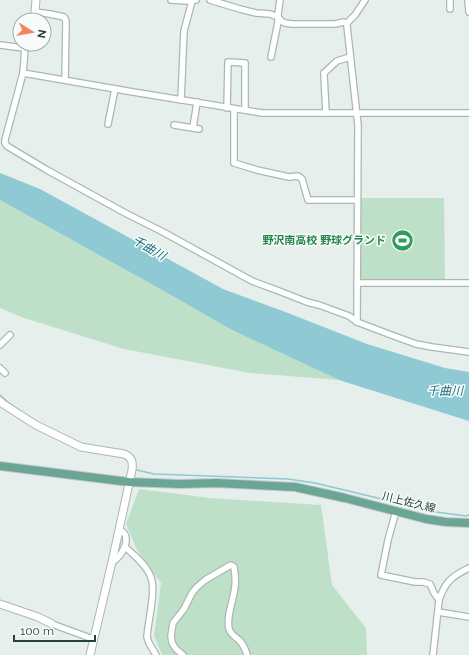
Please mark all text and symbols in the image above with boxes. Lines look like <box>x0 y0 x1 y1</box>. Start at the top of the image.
north arrow <box>12 12 52 52</box>
text: N <box>34 28 49 39</box>
sports icon: 野沢南高校 野球グランド <box>389 227 415 253</box>
water label: 千曲川 <box>130 233 170 264</box>
place label: 野沢南高校 野球グランド <box>262 234 386 247</box>
water label: 千曲川 <box>427 384 465 398</box>
street label: 川上佐久線 <box>381 490 437 515</box>
scale bar <box>14 617 95 643</box>
text: 100 m <box>20 624 54 638</box>

